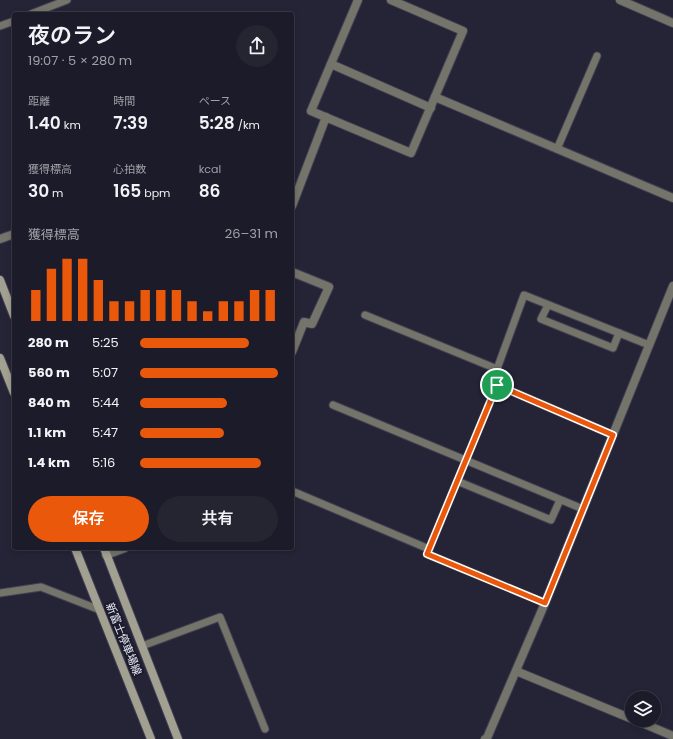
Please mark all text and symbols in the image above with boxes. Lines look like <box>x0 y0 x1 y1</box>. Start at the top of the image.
text: 夜のラン <box>28 20 116 51</box>
button: share <box>236 25 278 67</box>
text: 19:07 · 5 × 280 m <box>28 51 132 70</box>
text: 距離 <box>28 93 50 109</box>
text: 時間 <box>113 93 135 109</box>
text: ペース <box>199 93 231 109</box>
text: 1.40 <box>28 111 61 135</box>
text: 7:39 <box>113 111 148 135</box>
text: 5:28 <box>199 111 235 135</box>
text: km <box>61 117 81 133</box>
text: /km <box>235 117 260 133</box>
text: 獲得標高 <box>28 161 72 177</box>
text: 心拍数 <box>113 161 146 177</box>
text: kcal <box>199 161 221 177</box>
text: 30 <box>28 179 49 203</box>
text: 165 <box>113 179 141 203</box>
text: 86 <box>199 179 220 203</box>
text: m <box>49 185 63 201</box>
text: bpm <box>141 185 170 201</box>
text: 26–31 m <box>225 224 278 243</box>
text: 獲得標高 <box>28 225 80 244</box>
text: 280 m <box>28 333 69 352</box>
text: 5:25 <box>92 333 119 352</box>
text: 560 m <box>28 363 70 382</box>
text: 5:07 <box>92 363 118 382</box>
pin <box>480 368 514 402</box>
icon: arrive <box>486 374 508 396</box>
text: 840 m <box>28 393 70 412</box>
text: 5:44 <box>92 393 119 412</box>
text: 1.1 km <box>28 423 66 442</box>
text: 5:47 <box>92 423 118 442</box>
text: 1.4 km <box>28 453 70 472</box>
text: 5:16 <box>92 453 115 472</box>
button: 保存 <box>28 496 149 542</box>
button: 共有 <box>157 496 278 542</box>
street label: 新富士停車場線 <box>102 600 146 678</box>
map controls <box>625 691 661 727</box>
button: layers <box>625 691 661 727</box>

